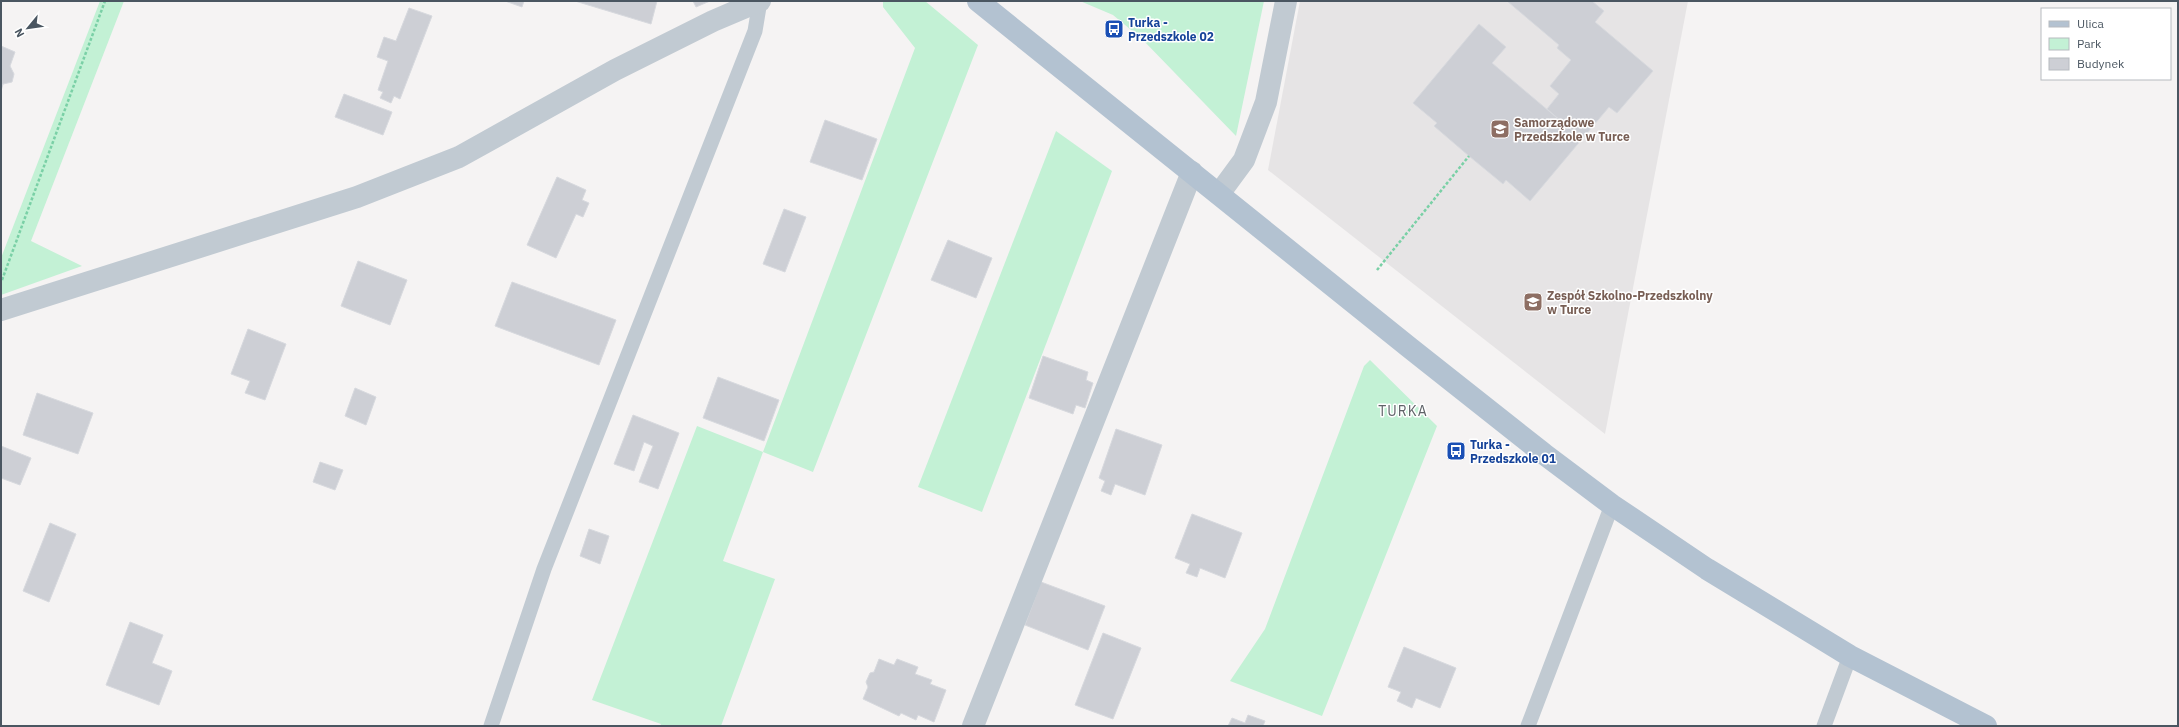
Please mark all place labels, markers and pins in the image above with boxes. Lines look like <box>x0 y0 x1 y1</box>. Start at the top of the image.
place label: Turka - Przedszkole 02 <box>1128 15 1214 44</box>
bus stop icon: Turka - Przedszkole 02 <box>1103 18 1125 40</box>
place label: Samorządowe Przedszkole w Turce <box>1514 115 1630 144</box>
school or university icon: Samorządowe Przedszkole w Turce <box>1489 118 1511 140</box>
place label: Zespół Szkolno-Przedszkolny w Turce <box>1547 288 1713 317</box>
school or university icon: Zespół Szkolno-Przedszkolny w Turce <box>1522 291 1544 313</box>
place label: Turka - Przedszkole 01 <box>1470 437 1556 466</box>
bus stop icon: Turka - Przedszkole 01 <box>1445 440 1467 462</box>

